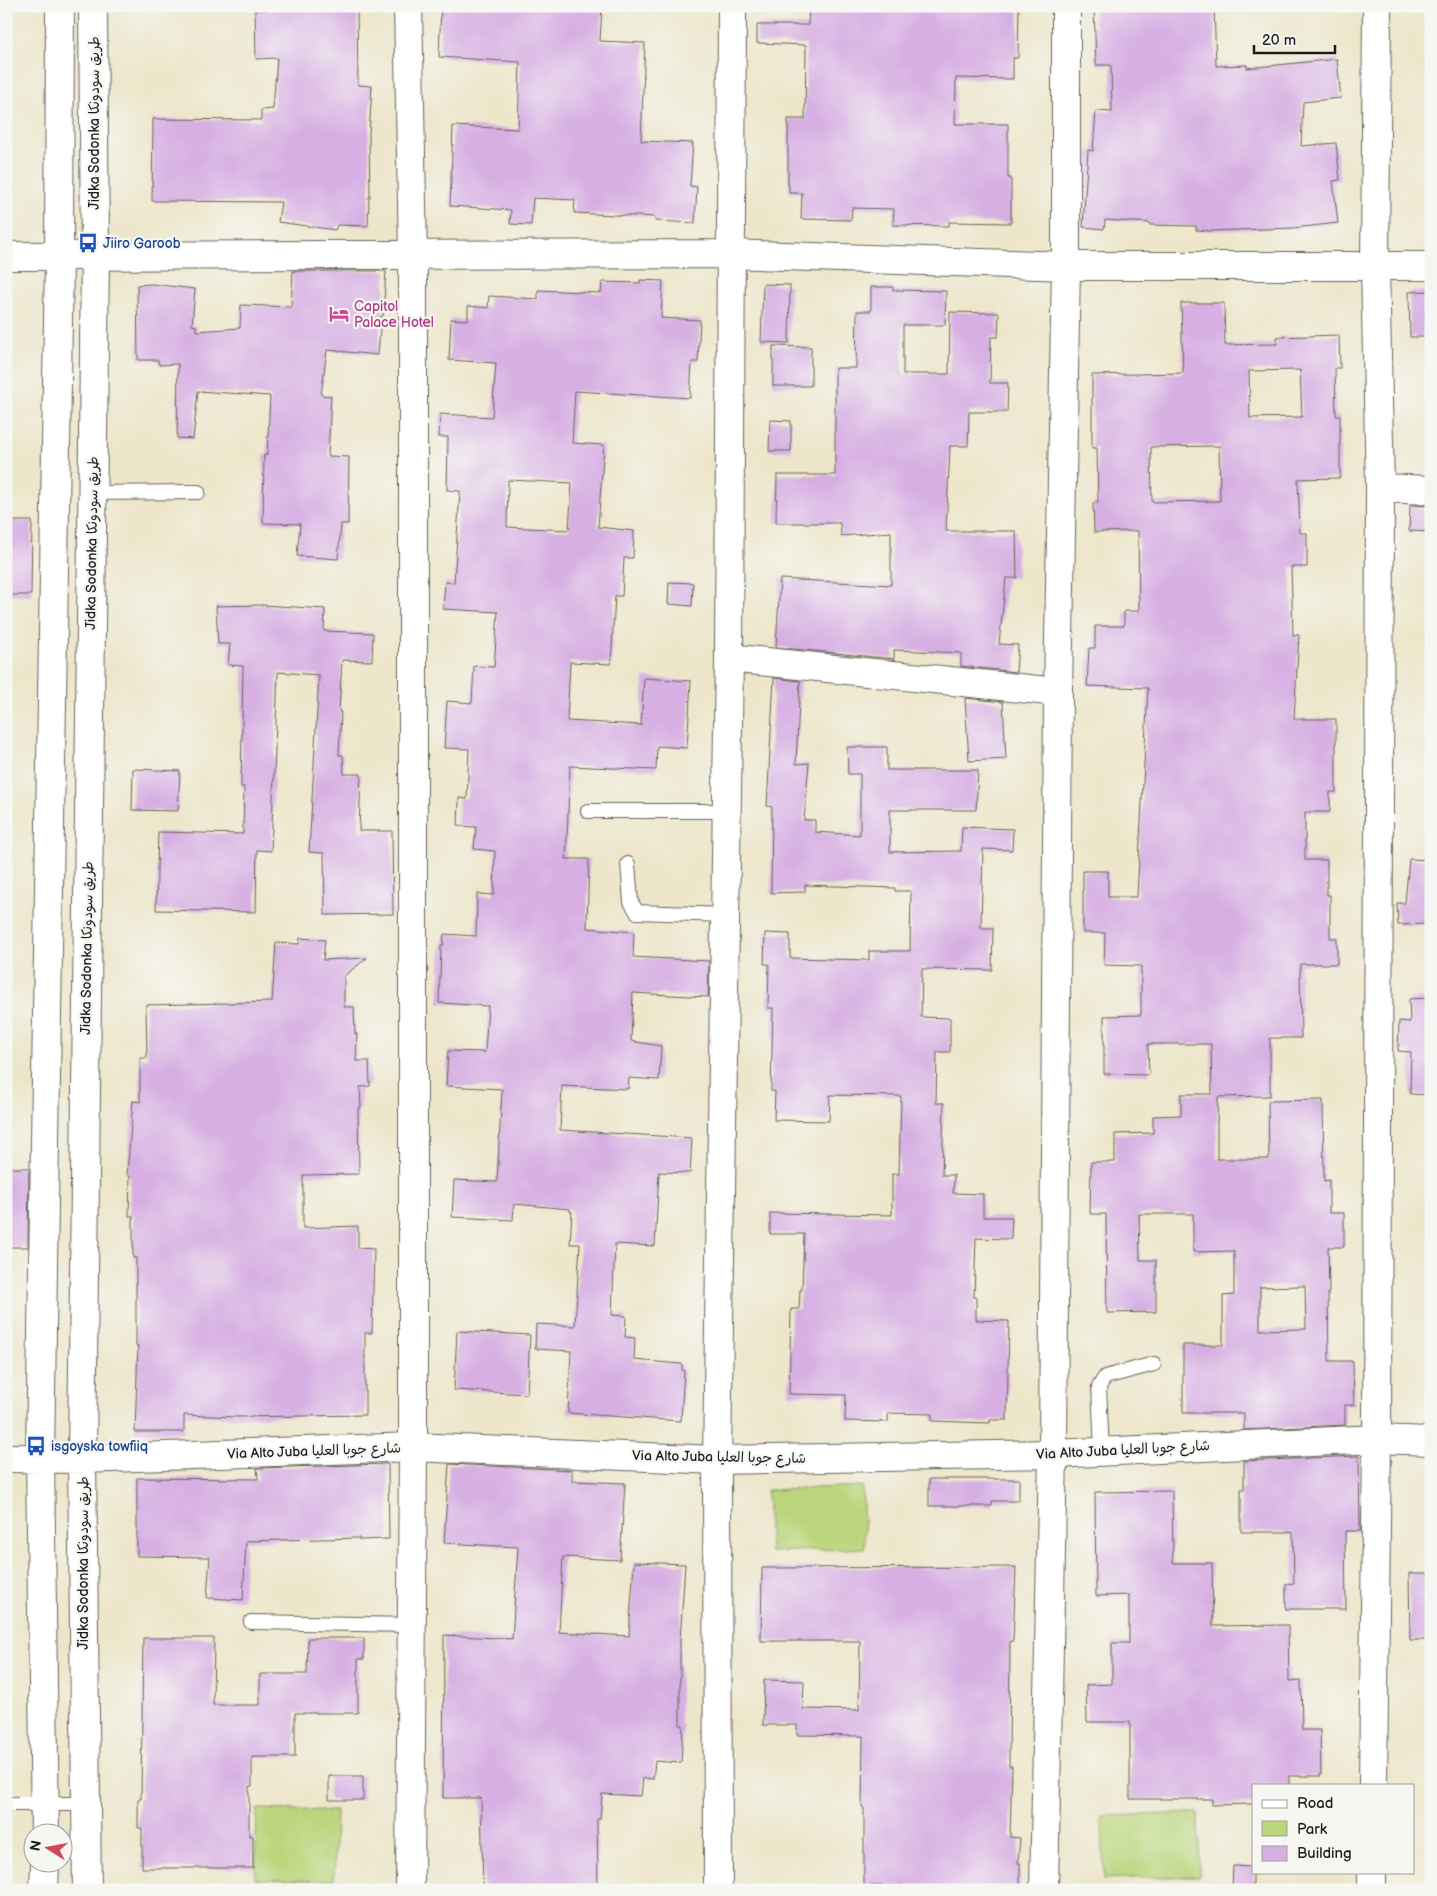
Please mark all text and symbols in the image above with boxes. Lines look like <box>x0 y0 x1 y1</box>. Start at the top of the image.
scale bar <box>1254 22 1336 54</box>
text: 20 m <box>1262 31 1296 50</box>
street label: Jidka Sodonka طريق سودونكا <box>86 36 103 210</box>
bus stop icon: Jiiro Garoob <box>77 232 99 254</box>
place label: Jiiro Garoob <box>103 235 181 252</box>
place label: Capitol Palace Hotel <box>354 298 434 331</box>
hotel icon: Capitol Palace Hotel <box>328 303 350 325</box>
street label: Jidka Sodonka طريق سودونكا <box>82 456 102 630</box>
street label: Jidka Sodonka طريق سودونكا <box>77 861 97 1035</box>
bus stop icon: isgoyska towfiiq <box>25 1435 47 1457</box>
street label: Via Alto Juba شارع جوبا العليا <box>1036 1437 1210 1464</box>
place label: isgoyska towfiiq <box>51 1438 148 1455</box>
street label: Via Alto Juba شارع جوبا العليا <box>227 1439 401 1464</box>
street label: Via Alto Juba شارع جوبا العليا <box>632 1447 806 1468</box>
street label: Jidka Sodonka طريق سودونكا <box>75 1476 92 1650</box>
legend <box>1252 1784 1414 1874</box>
text: Road <box>1297 1794 1333 1813</box>
text: Park <box>1297 1820 1328 1839</box>
north arrow <box>22 1824 72 1874</box>
text: N <box>26 1839 45 1852</box>
text: Building <box>1297 1844 1352 1863</box>

